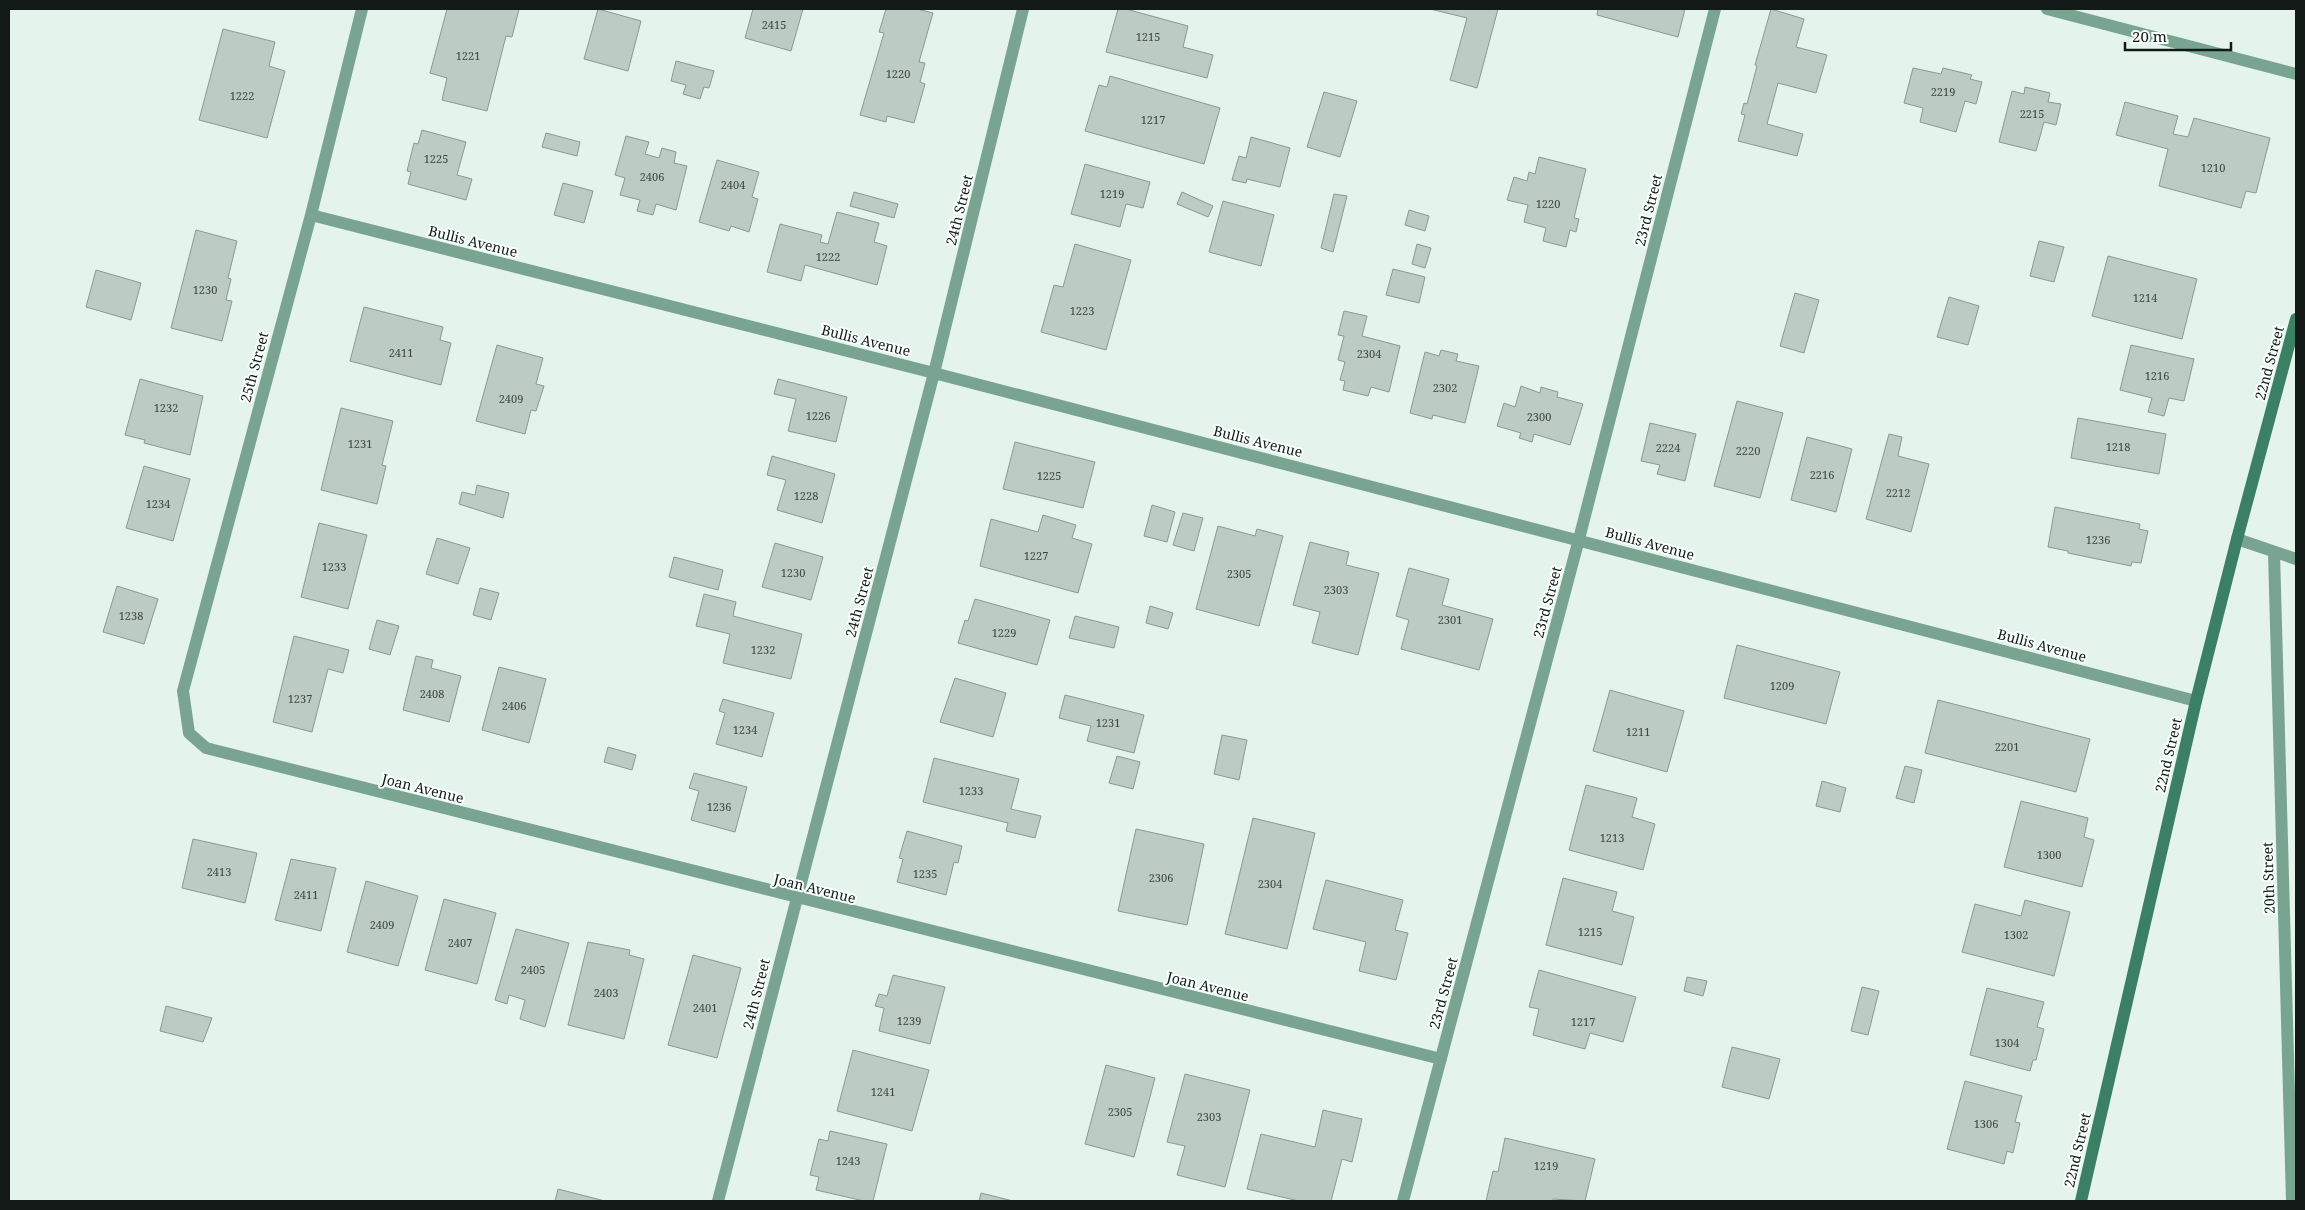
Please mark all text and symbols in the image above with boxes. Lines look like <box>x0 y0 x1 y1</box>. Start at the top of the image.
house number: 2415 <box>762 17 786 32</box>
scale bar <box>2125 20 2231 52</box>
text: 20 m <box>2132 26 2167 46</box>
house number: 1215 <box>1136 29 1160 44</box>
house number: 1221 <box>456 48 480 63</box>
house number: 1220 <box>886 66 910 81</box>
house number: 2219 <box>1931 84 1955 99</box>
house number: 1222 <box>230 88 254 103</box>
house number: 2215 <box>2020 106 2044 121</box>
house number: 1217 <box>1141 112 1165 127</box>
house number: 1225 <box>424 151 448 166</box>
house number: 1210 <box>2201 160 2225 175</box>
house number: 2406 <box>640 169 664 184</box>
street label: 23rd Street <box>1630 172 1666 248</box>
street label: 24th Street <box>941 173 977 247</box>
house number: 2404 <box>721 177 745 192</box>
house number: 1219 <box>1100 186 1124 201</box>
house number: 1220 <box>1536 196 1560 211</box>
street label: Bullis Avenue <box>426 221 520 261</box>
house number: 1222 <box>816 249 840 264</box>
house number: 1230 <box>193 282 217 297</box>
house number: 1214 <box>2133 290 2157 305</box>
house number: 1223 <box>1070 303 1094 318</box>
street label: Bullis Avenue <box>819 320 913 360</box>
street label: 22nd Street <box>2250 324 2288 402</box>
street label: 25th Street <box>235 330 273 404</box>
house number: 2411 <box>389 345 413 360</box>
house number: 2304 <box>1357 346 1381 361</box>
house number: 1216 <box>2145 368 2169 383</box>
house number: 2302 <box>1433 380 1457 395</box>
house number: 2409 <box>499 391 523 406</box>
house number: 1232 <box>154 400 178 415</box>
house number: 1226 <box>806 408 830 423</box>
house number: 2300 <box>1527 409 1551 424</box>
street label: Bullis Avenue <box>1211 421 1305 461</box>
house number: 1231 <box>348 436 372 451</box>
house number: 1218 <box>2106 439 2130 454</box>
house number: 2224 <box>1656 440 1680 455</box>
house number: 2220 <box>1736 443 1760 458</box>
house number: 2216 <box>1810 467 1834 482</box>
house number: 1225 <box>1037 468 1061 483</box>
house number: 2212 <box>1886 485 1910 500</box>
house number: 1228 <box>794 488 818 503</box>
house number: 1234 <box>146 496 170 511</box>
street label: Bullis Avenue <box>1603 522 1697 564</box>
house number: 1236 <box>2086 532 2110 547</box>
house number: 1227 <box>1024 548 1048 563</box>
house number: 1233 <box>322 559 346 574</box>
street label: 23rd Street <box>1528 564 1566 640</box>
house number: 1230 <box>781 565 805 580</box>
street label: 24th Street <box>840 565 878 639</box>
house number: 2305 <box>1227 566 1251 581</box>
house number: 2303 <box>1324 582 1348 597</box>
house number: 1238 <box>119 608 143 623</box>
house number: 2301 <box>1438 612 1462 627</box>
street label: Bullis Avenue <box>1995 624 2089 666</box>
house number: 1229 <box>992 625 1016 640</box>
house number: 1232 <box>751 642 775 657</box>
house number: 1209 <box>1770 678 1794 693</box>
house number: 2408 <box>420 686 444 701</box>
house number: 1237 <box>288 691 312 706</box>
house number: 2406 <box>502 698 526 713</box>
house number: 1231 <box>1096 715 1120 730</box>
street label: 22nd Street <box>2150 716 2186 794</box>
house number: 1234 <box>733 722 757 737</box>
house number: 1211 <box>1626 724 1650 739</box>
house number: 2201 <box>1995 739 2019 754</box>
street label: Joan Avenue <box>379 768 466 807</box>
house number: 1233 <box>959 783 983 798</box>
house number: 1236 <box>707 799 731 814</box>
house number: 1213 <box>1600 830 1624 845</box>
street label: 20th Street <box>2257 842 2279 914</box>
house number: 1300 <box>2037 847 2061 862</box>
house number: 2413 <box>207 864 231 879</box>
house number: 1235 <box>913 866 937 881</box>
street label: Joan Avenue <box>771 868 858 907</box>
house number: 2306 <box>1149 870 1173 885</box>
house number: 2304 <box>1258 876 1282 891</box>
house number: 2411 <box>294 887 318 902</box>
house number: 2409 <box>370 917 394 932</box>
house number: 1215 <box>1578 924 1602 939</box>
house number: 1302 <box>2004 927 2028 942</box>
house number: 2407 <box>448 935 472 950</box>
street label: 23rd Street <box>1424 955 1462 1031</box>
street label: 24th Street <box>738 957 774 1031</box>
house number: 2405 <box>521 962 545 977</box>
street label: Joan Avenue <box>1164 966 1251 1005</box>
house number: 2403 <box>594 985 618 1000</box>
house number: 2401 <box>693 1000 717 1015</box>
house number: 1239 <box>897 1013 921 1028</box>
house number: 1217 <box>1571 1014 1595 1029</box>
house number: 1304 <box>1995 1035 2019 1050</box>
house number: 1241 <box>871 1084 895 1099</box>
house number: 2305 <box>1108 1104 1132 1119</box>
house number: 2303 <box>1197 1109 1221 1124</box>
street label: 22nd Street <box>2059 1111 2095 1189</box>
house number: 1306 <box>1974 1116 1998 1131</box>
house number: 1243 <box>836 1153 860 1168</box>
house number: 1219 <box>1534 1158 1558 1173</box>

